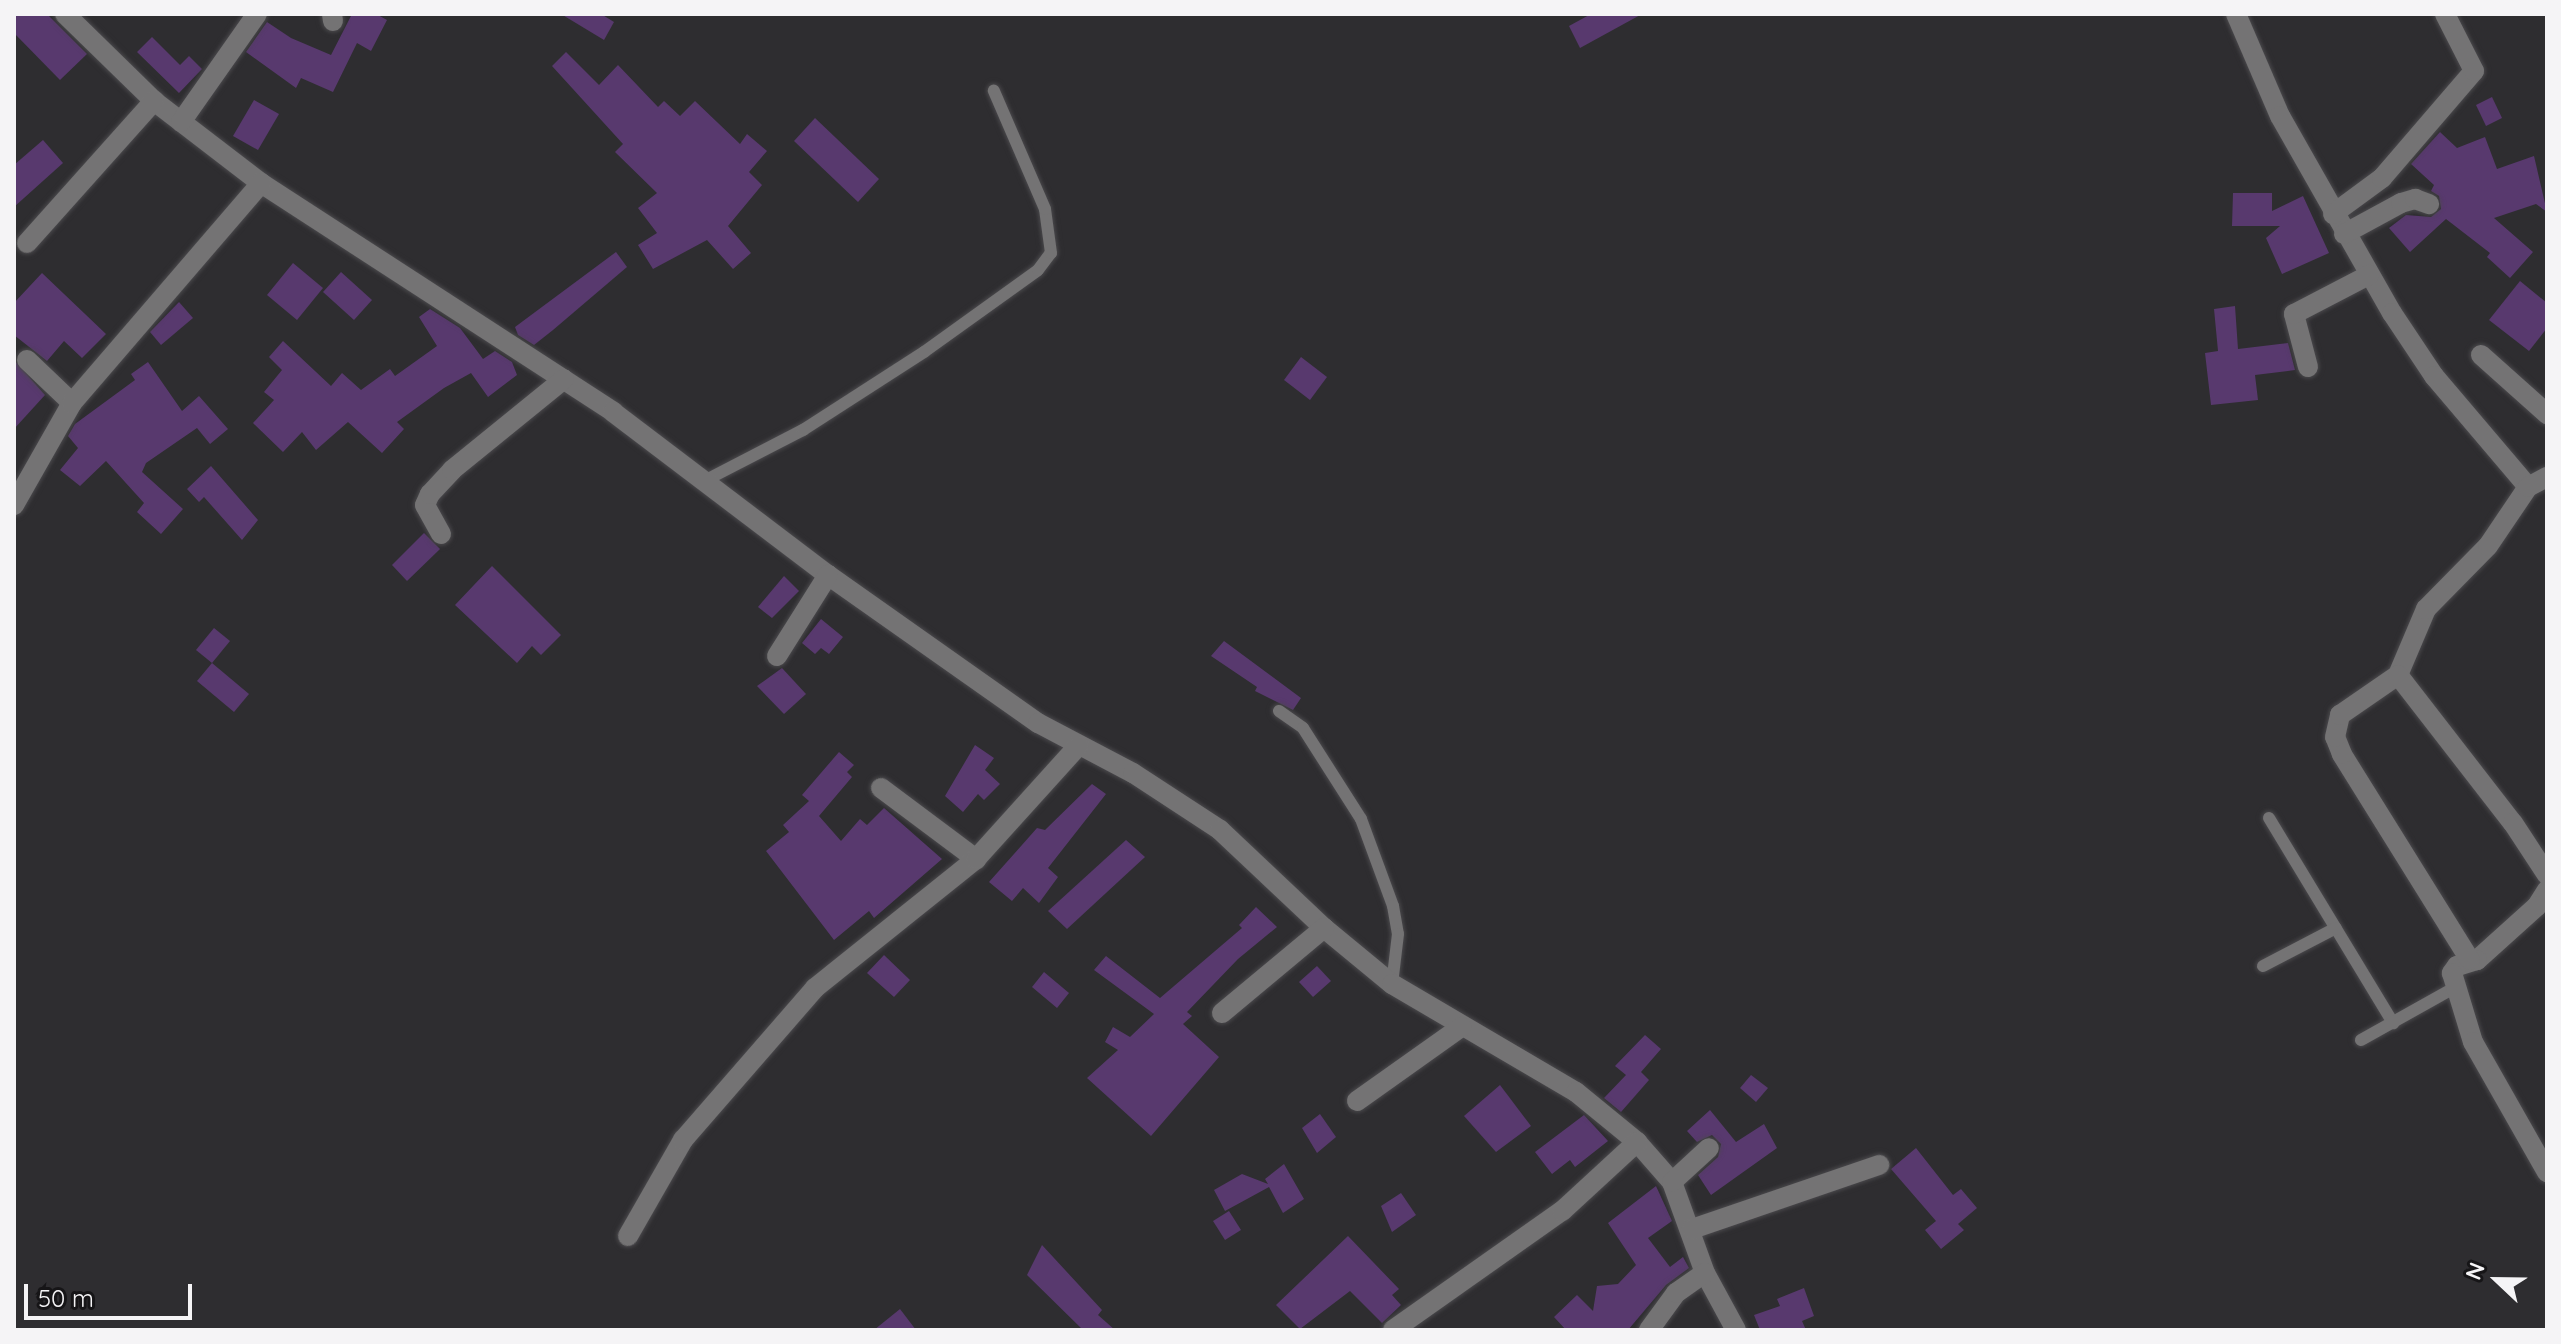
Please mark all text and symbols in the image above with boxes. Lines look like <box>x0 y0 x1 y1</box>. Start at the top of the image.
north arrow <box>2457 1240 2537 1320</box>
text: N <box>2459 1258 2491 1284</box>
scale bar <box>28 1268 196 1318</box>
text: 50 m <box>38 1283 94 1313</box>

